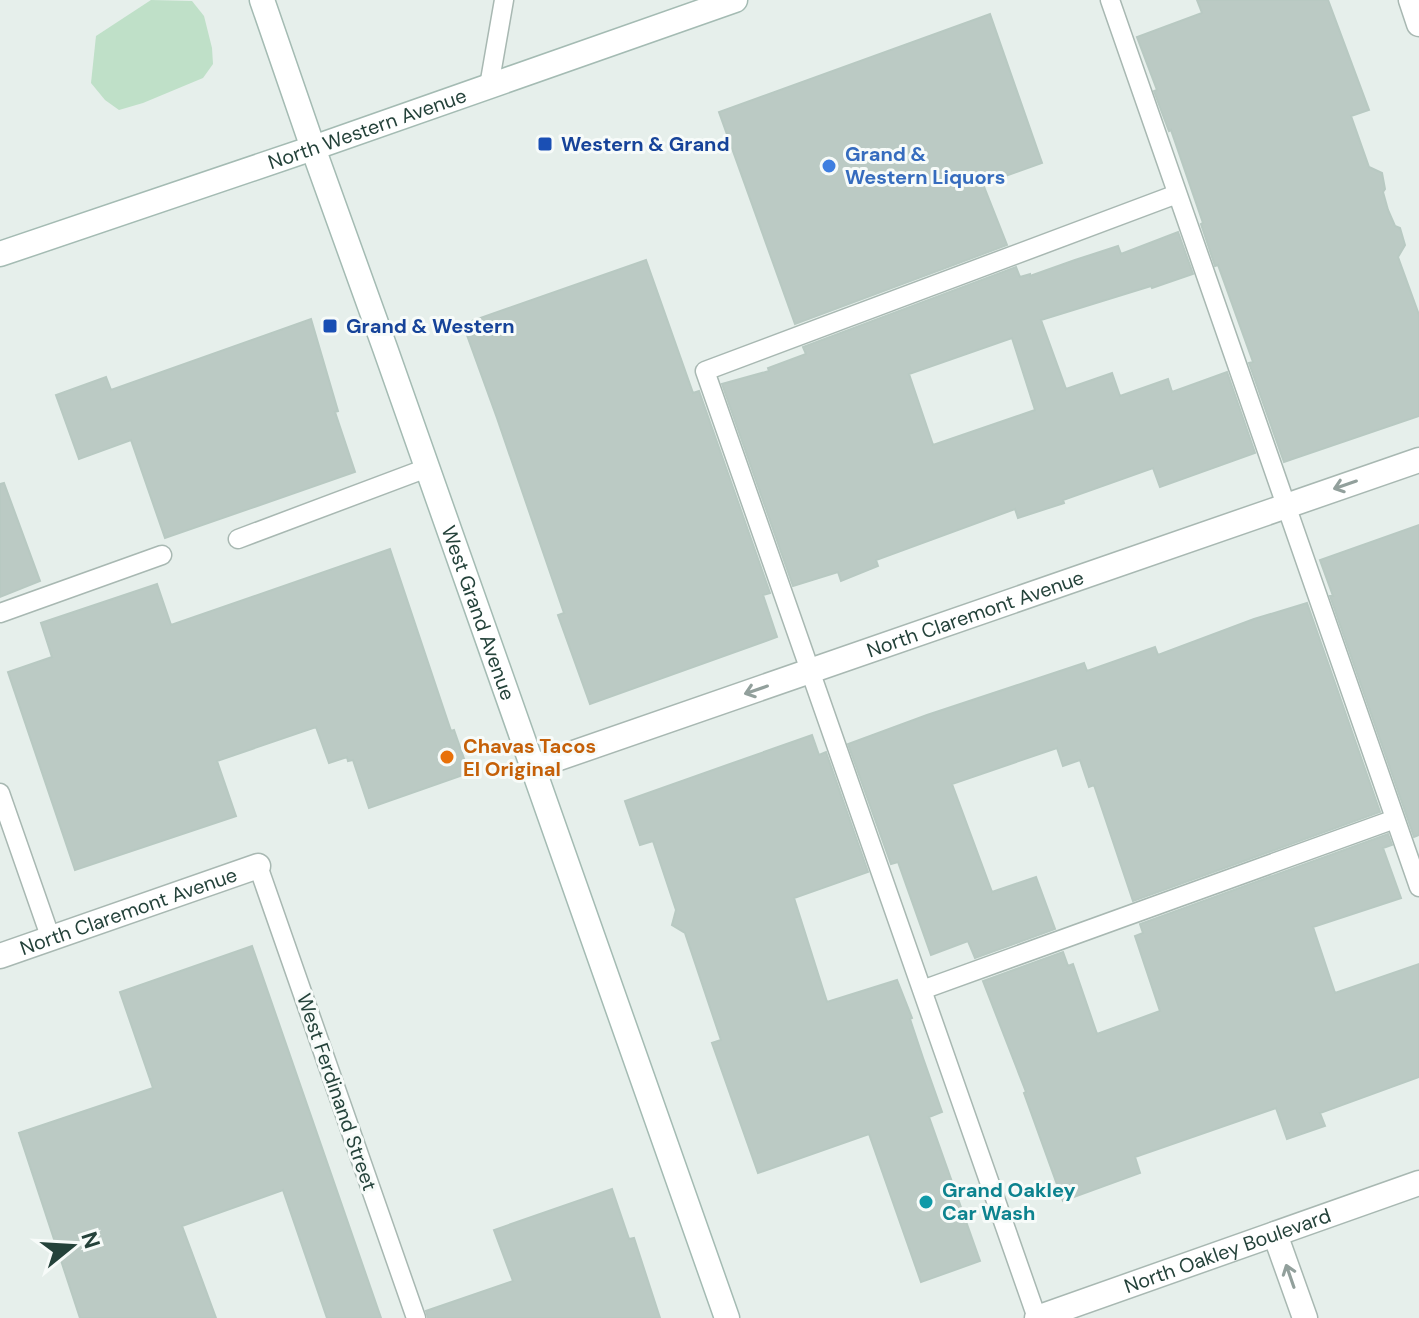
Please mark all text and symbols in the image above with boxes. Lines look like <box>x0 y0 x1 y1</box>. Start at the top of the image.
street label: North Western Avenue <box>265 82 470 175</box>
place label: Western & Grand <box>561 131 730 157</box>
marker: Western & Grand <box>536 135 554 153</box>
place label: Grand & Western Liquors <box>845 141 1005 190</box>
marker: Grand & Western Liquors <box>820 157 838 175</box>
place label: Grand & Western <box>346 313 515 339</box>
marker: Grand & Western <box>321 317 339 335</box>
one-way arrow <box>1333 479 1358 494</box>
street label: West Grand Avenue <box>436 522 521 704</box>
street label: North Claremont Avenue <box>863 564 1087 663</box>
one-way arrow <box>744 684 769 699</box>
place label: Chavas Tacos El Original <box>463 733 596 782</box>
marker: Chavas Tacos El Original <box>438 748 456 766</box>
street label: North Claremont Avenue <box>16 861 240 961</box>
street label: West Ferdinand Street <box>291 990 383 1194</box>
place label: Grand Oakley Car Wash <box>942 1177 1076 1226</box>
marker: Grand Oakley Car Wash <box>917 1193 935 1211</box>
street label: North Oakley Boulevard <box>1121 1202 1334 1299</box>
north arrow <box>32 1206 112 1286</box>
text: N <box>74 1228 107 1252</box>
one-way arrow <box>1282 1264 1296 1289</box>

